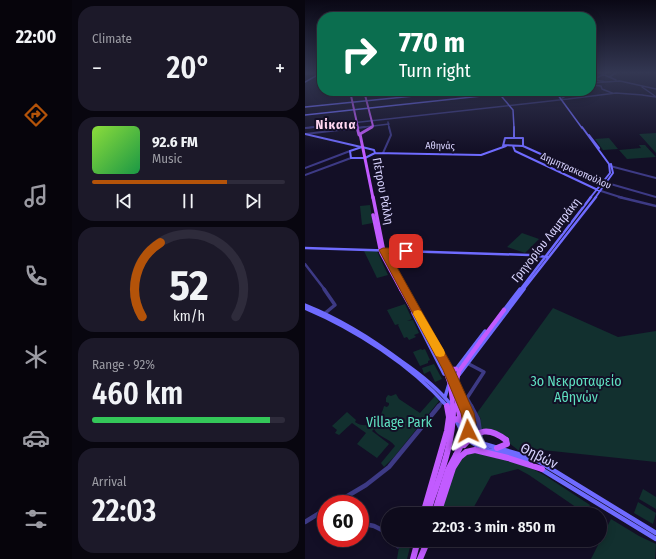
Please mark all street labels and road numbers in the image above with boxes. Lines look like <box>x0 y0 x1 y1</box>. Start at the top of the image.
street label: Αθηνάς <box>425 139 456 152</box>
street label: Δημητρακοπούλου <box>539 149 614 192</box>
street label: Πέτρου Ράλλη <box>370 156 396 226</box>
street label: Γρηγορίου Λαμπράκη <box>509 195 583 285</box>
street label: Θηβών <box>517 439 561 473</box>

